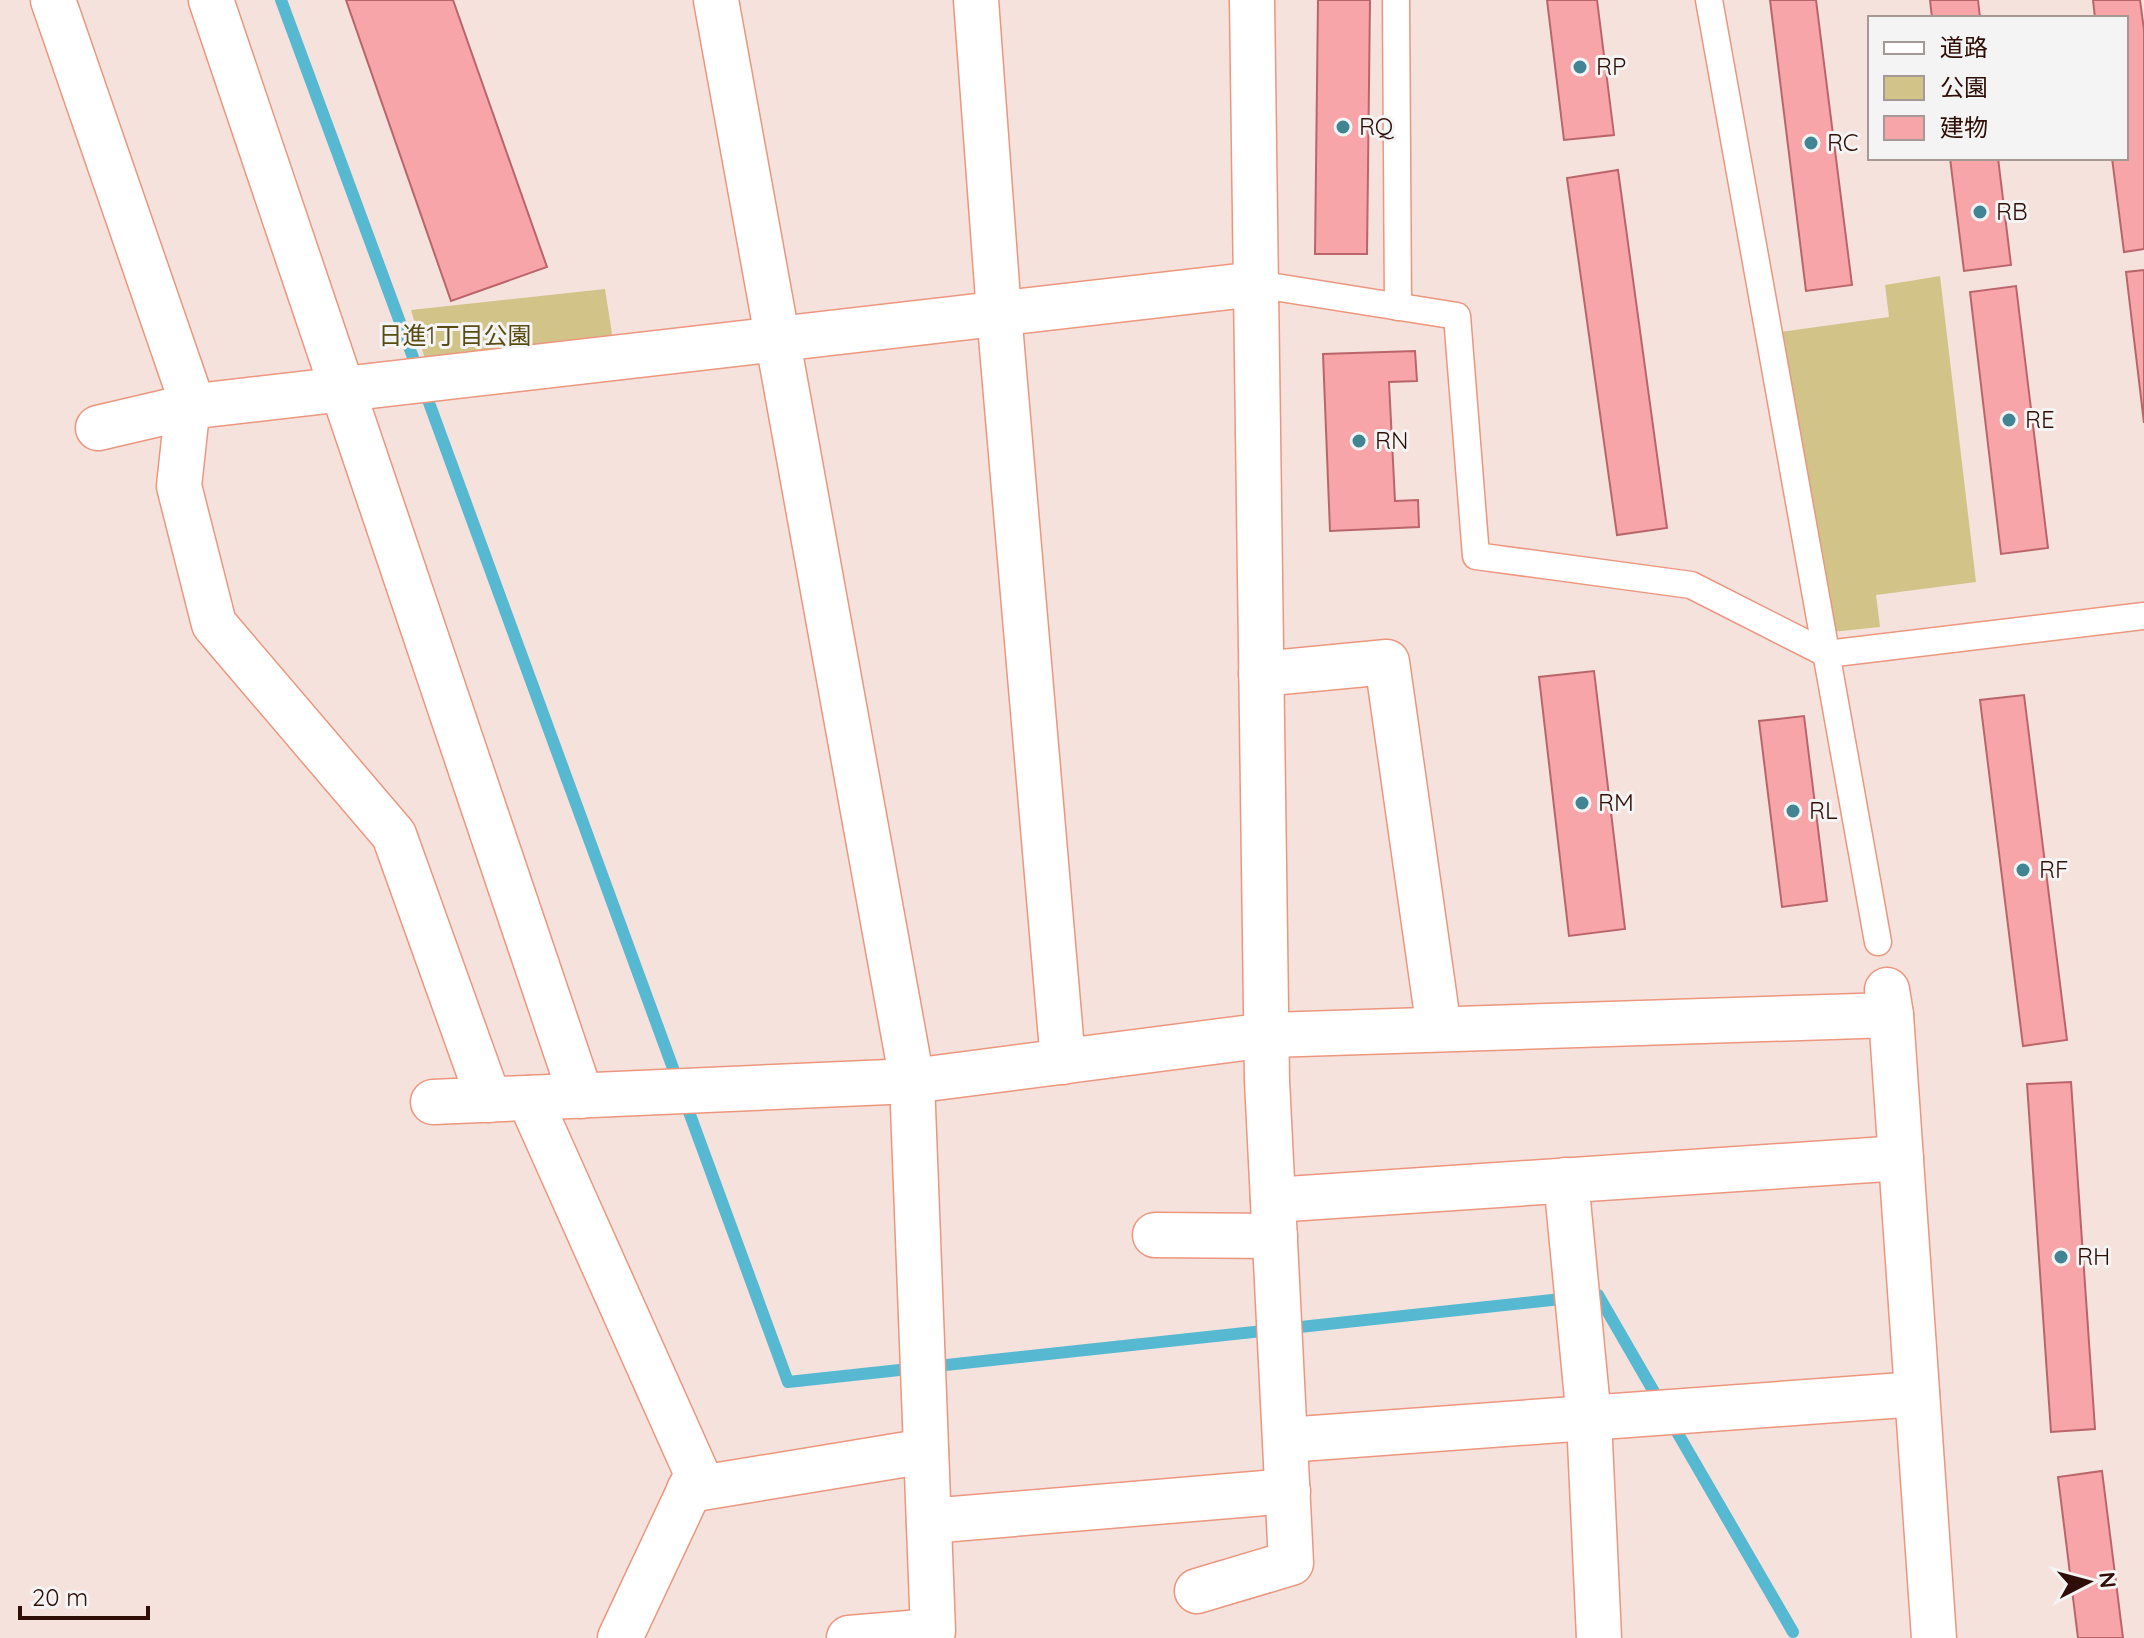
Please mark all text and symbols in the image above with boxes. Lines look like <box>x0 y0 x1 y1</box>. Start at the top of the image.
legend <box>1868 16 2128 160</box>
text: 道路 <box>1940 32 1988 62</box>
place label: RP <box>1596 51 1626 81</box>
marker: RP <box>1571 58 1589 76</box>
text: 公園 <box>1940 72 1988 102</box>
place label: RQ <box>1359 111 1395 141</box>
text: 建物 <box>1940 112 1988 142</box>
marker: RQ <box>1334 118 1352 136</box>
place label: RC <box>1827 127 1859 157</box>
marker: RC <box>1802 134 1820 152</box>
place label: RB <box>1996 196 2028 226</box>
marker: RB <box>1971 203 1989 221</box>
park label: 日進1丁目公園 <box>379 320 531 350</box>
place label: RE <box>2025 404 2055 434</box>
marker: RE <box>2000 411 2018 429</box>
place label: RN <box>1375 425 1409 455</box>
marker: RN <box>1350 432 1368 450</box>
place label: RM <box>1598 787 1634 817</box>
marker: RM <box>1573 794 1591 812</box>
place label: RL <box>1809 795 1838 825</box>
marker: RL <box>1784 802 1802 820</box>
place label: RF <box>2039 854 2069 884</box>
marker: RF <box>2014 861 2032 879</box>
place label: RH <box>2077 1241 2110 1271</box>
marker: RH <box>2052 1248 2070 1266</box>
north arrow <box>2048 1542 2128 1622</box>
scale bar <box>20 1570 148 1620</box>
text: N <box>2093 1570 2123 1589</box>
text: 20 m <box>32 1582 88 1612</box>

